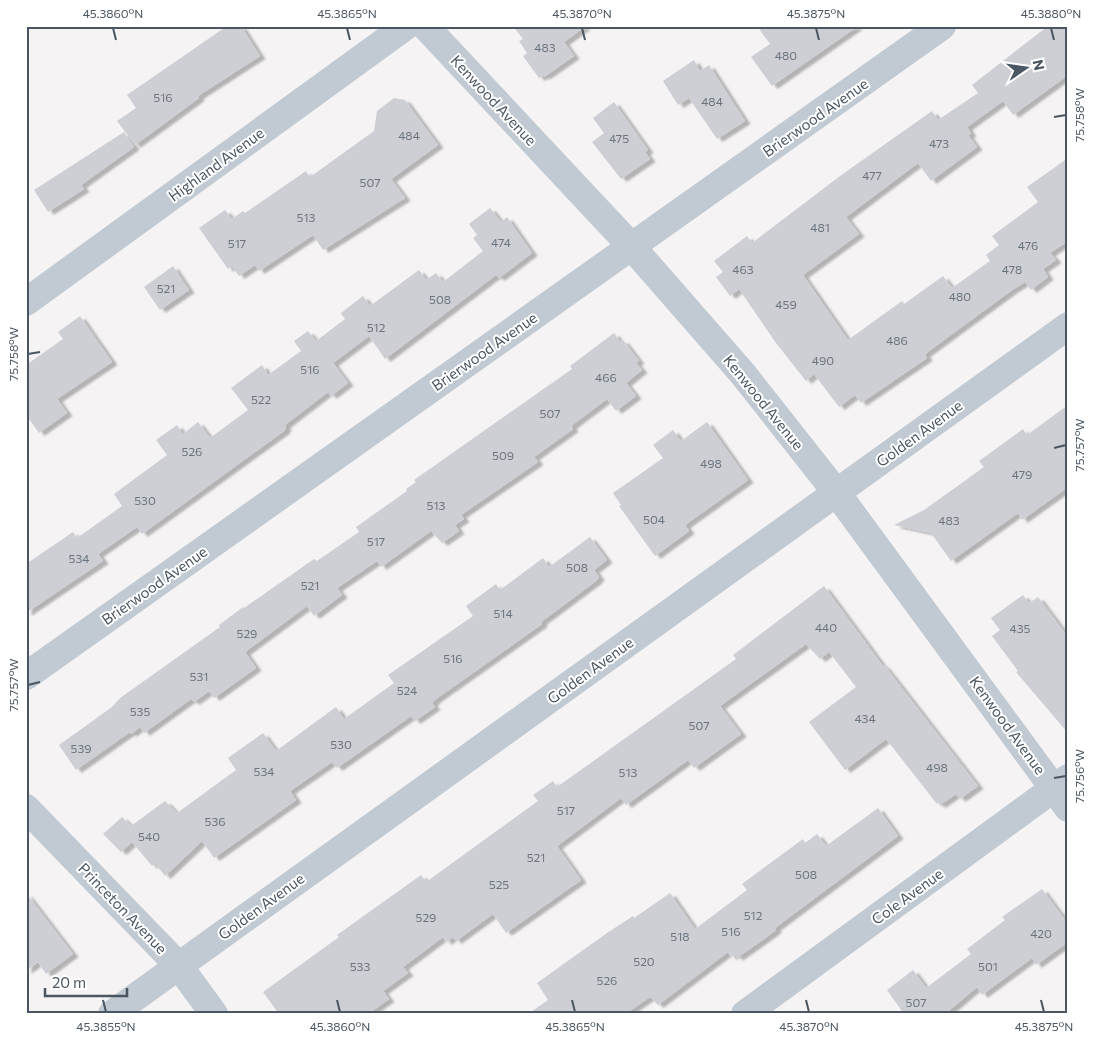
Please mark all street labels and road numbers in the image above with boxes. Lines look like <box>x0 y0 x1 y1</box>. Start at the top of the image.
street label: Kenwood Avenue <box>447 51 541 149</box>
street label: Brierwood Avenue <box>759 74 871 160</box>
street label: Highland Avenue <box>165 123 267 205</box>
street label: Brierwood Avenue <box>428 308 540 394</box>
street label: Kenwood Avenue <box>720 351 808 453</box>
street label: Golden Avenue <box>873 396 966 470</box>
street label: Brierwood Avenue <box>98 542 210 628</box>
street label: Golden Avenue <box>544 633 637 707</box>
street label: Kenwood Avenue <box>966 672 1050 778</box>
street label: Princeton Avenue <box>75 859 171 957</box>
street label: Cole Avenue <box>868 864 946 928</box>
street label: Golden Avenue <box>215 869 308 943</box>

